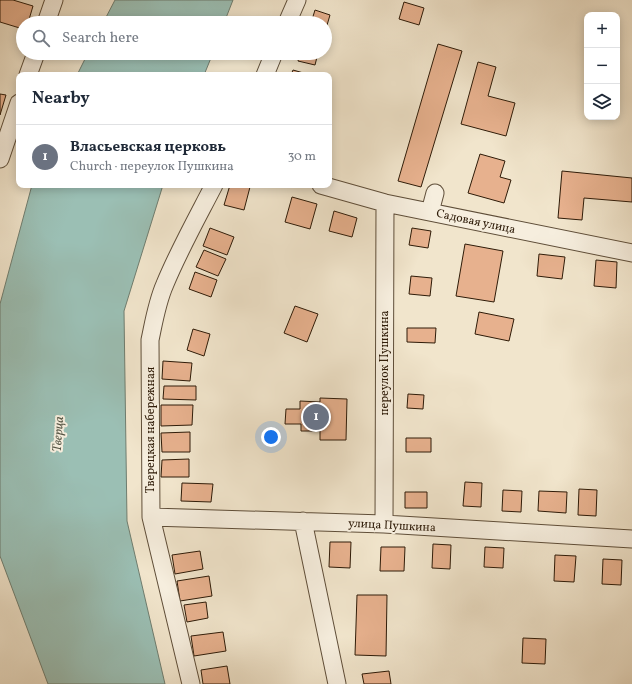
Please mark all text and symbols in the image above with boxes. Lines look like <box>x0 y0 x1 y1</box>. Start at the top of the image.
map controls <box>584 12 620 120</box>
button: + <box>584 12 620 48</box>
search box <box>16 16 332 60</box>
icon: search <box>30 27 52 49</box>
text: Search here <box>62 28 139 49</box>
button: − <box>584 48 620 84</box>
button: layers <box>584 84 620 120</box>
text: Nearby <box>32 87 90 110</box>
text: Власьевская церковь <box>70 137 226 158</box>
text: 1 <box>42 148 48 166</box>
text: 30 m <box>288 148 316 166</box>
text: Church · переулок Пушкина <box>70 158 234 176</box>
street label: Садовая улица <box>435 206 517 238</box>
street label: переулок Пушкина <box>377 310 393 415</box>
street label: Тверецкая набережная <box>143 367 159 493</box>
pin: 1 <box>303 402 329 432</box>
water label: Тверца <box>49 416 69 452</box>
your location <box>261 427 281 447</box>
street label: улица Пушкина <box>348 516 436 536</box>

